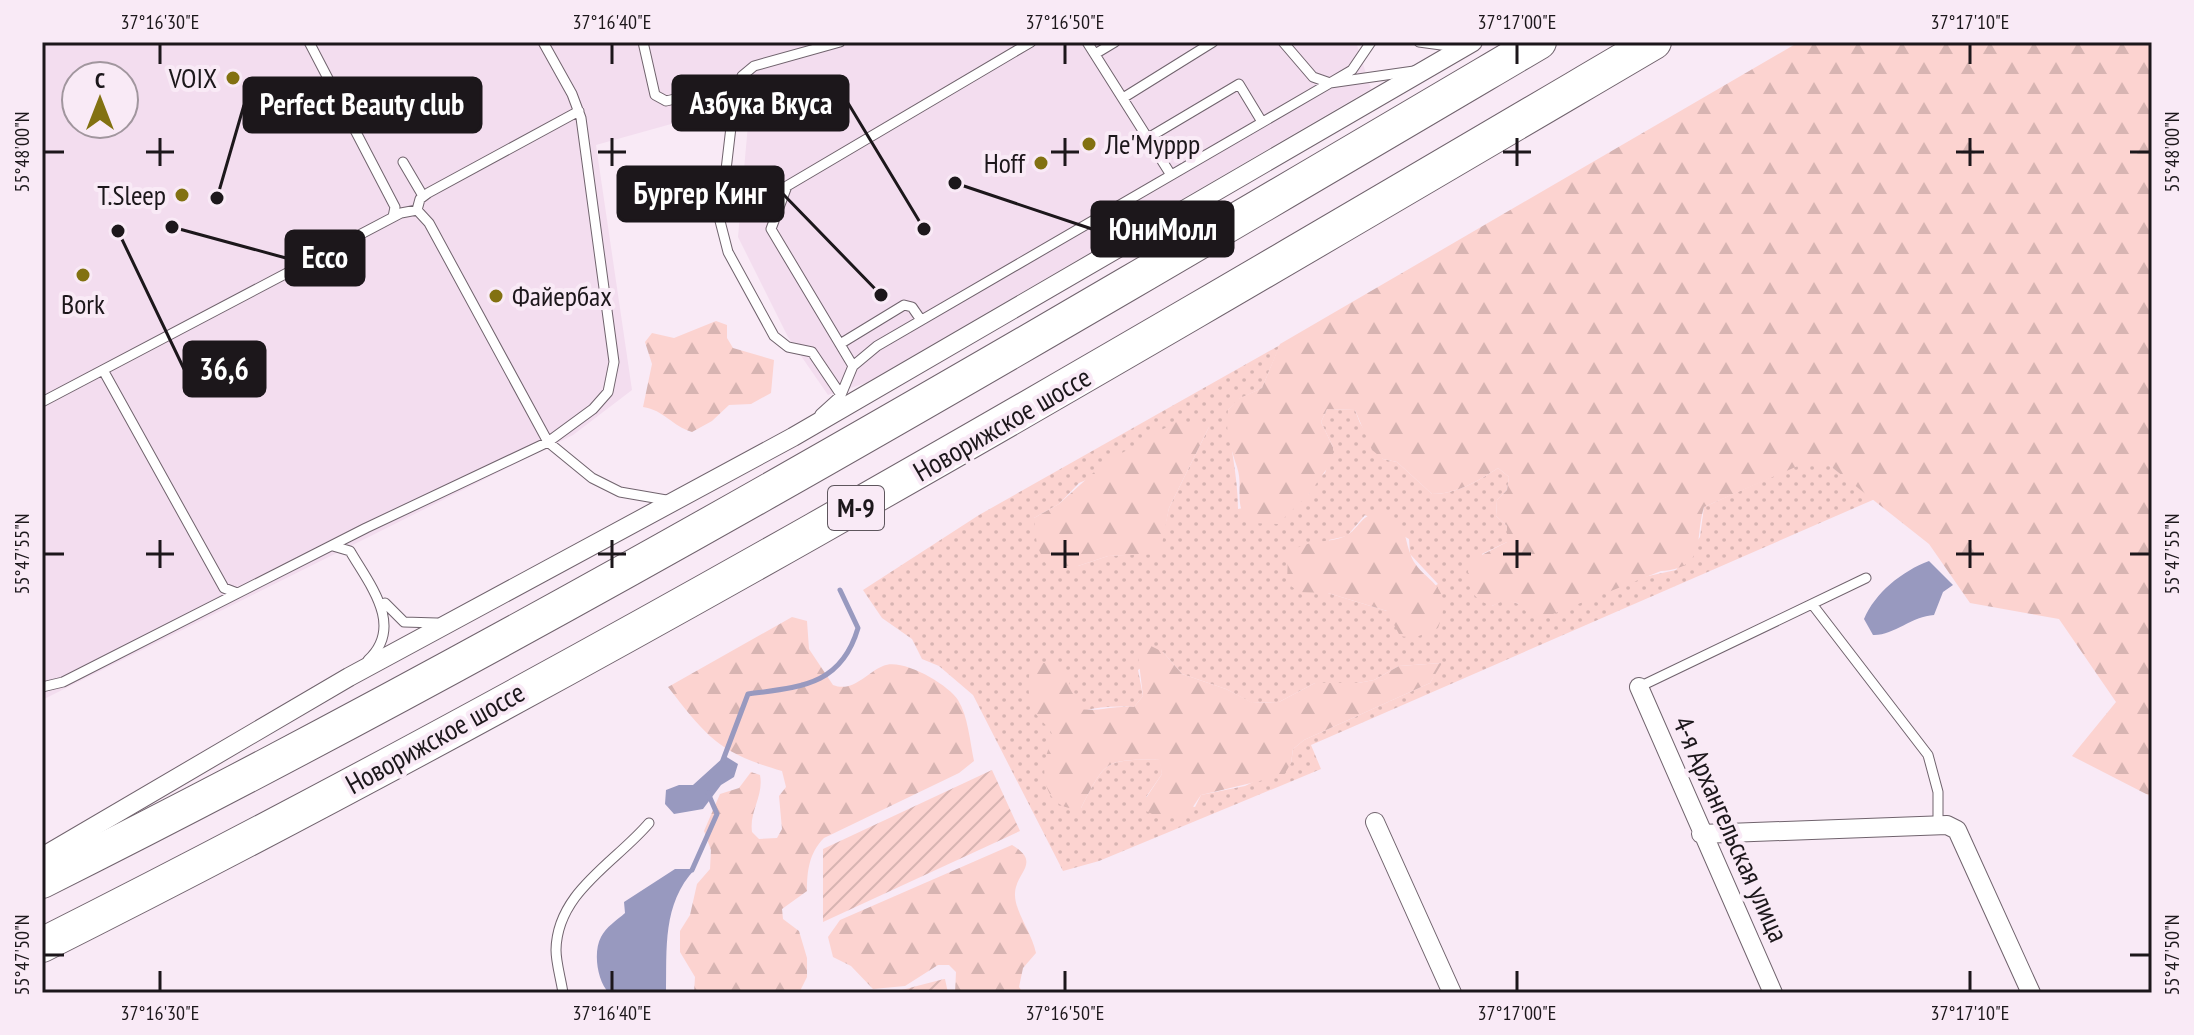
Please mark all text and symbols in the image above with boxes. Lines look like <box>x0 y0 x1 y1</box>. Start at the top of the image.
text: 37°16'30"E <box>121 9 199 35</box>
text: 37°16'40"E <box>573 9 651 35</box>
text: 37°16'50"E <box>1026 9 1104 35</box>
text: 37°17'00"E <box>1478 9 1556 35</box>
text: 37°17'10"E <box>1931 9 2009 35</box>
place label: VOIX <box>168 59 217 96</box>
north arrow <box>60 60 140 140</box>
text: С <box>95 66 105 94</box>
marker: VOIX <box>224 69 242 87</box>
callout: Азбука Вкуса <box>673 76 848 130</box>
callout: Perfect Beauty club <box>244 78 481 132</box>
text: Азбука Вкуса <box>689 83 832 122</box>
text: Perfect Beauty club <box>260 84 464 123</box>
text: 55°48'00"N <box>9 112 35 192</box>
text: 55°48'00"N <box>2159 112 2185 192</box>
place label: Ле'Муррр <box>1104 125 1200 162</box>
marker: Ле'Муррр <box>1080 135 1098 153</box>
place label: Hoff <box>984 144 1027 181</box>
marker: Hoff <box>1032 154 1050 172</box>
callout: Бургер Кинг <box>618 167 783 221</box>
text: Бургер Кинг <box>634 173 767 212</box>
place label: T.Sleep <box>97 176 166 213</box>
marker: T.Sleep <box>173 186 191 204</box>
callout: ЮниМолл <box>1092 202 1233 256</box>
text: ЮниМолл <box>1109 209 1217 248</box>
callout: Ecco <box>286 231 364 285</box>
text: Ecco <box>302 237 348 276</box>
marker: Bork <box>74 266 92 284</box>
place label: Файербах <box>512 277 612 314</box>
place label: Bork <box>61 285 105 322</box>
marker: Файербах <box>487 287 505 305</box>
callout: 36,6 <box>184 342 265 396</box>
text: 36,6 <box>199 349 249 388</box>
street label: Новорижское шоссе <box>906 358 1097 489</box>
road number: М-9 <box>828 486 884 530</box>
text: 55°47'55"N <box>9 514 35 594</box>
text: 55°47'55"N <box>2159 514 2185 594</box>
street label: Новорижское шоссе <box>339 673 531 802</box>
street label: 4-я Архангельская улица <box>1665 710 1798 948</box>
text: 55°47'50"N <box>9 915 35 995</box>
text: 55°47'50"N <box>2159 915 2185 995</box>
text: 37°16'30"E <box>121 1000 199 1026</box>
text: 37°16'40"E <box>573 1000 651 1026</box>
text: 37°16'50"E <box>1026 1000 1104 1026</box>
text: 37°17'00"E <box>1478 1000 1556 1026</box>
text: 37°17'10"E <box>1931 1000 2009 1026</box>

